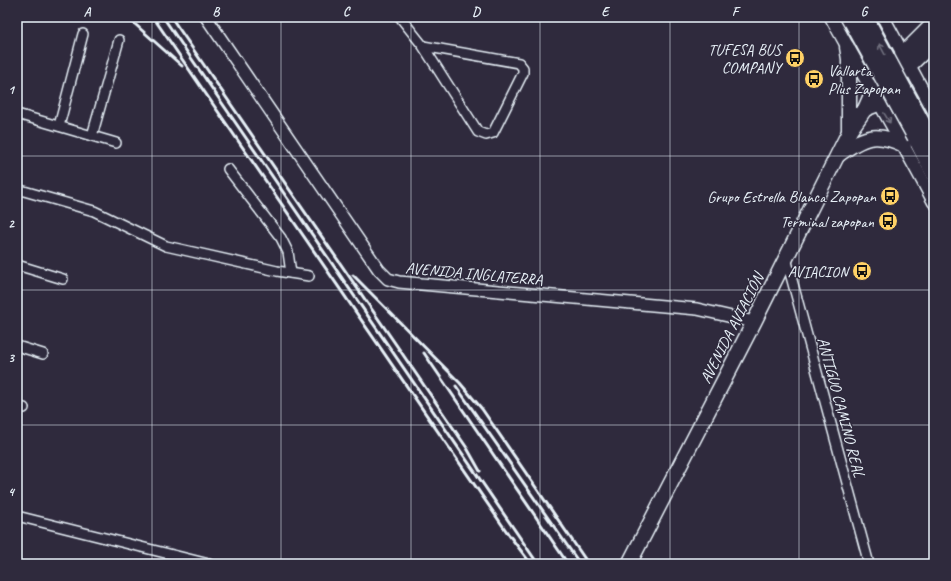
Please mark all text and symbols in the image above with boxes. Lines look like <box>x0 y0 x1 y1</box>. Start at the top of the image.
text: A <box>84 4 92 20</box>
text: B <box>213 4 221 20</box>
text: C <box>343 4 351 20</box>
text: D <box>472 4 481 20</box>
text: E <box>602 4 611 20</box>
text: F <box>732 4 741 20</box>
text: G <box>861 4 869 20</box>
place label: TUFESA BUS COMPANY <box>708 40 784 78</box>
one-way arrow <box>878 43 886 55</box>
bus stop icon: TUFESA BUS COMPANY <box>784 47 806 69</box>
place label: Vallarta Plus Zapopan <box>828 61 901 99</box>
bus stop icon: Vallarta Plus Zapopan <box>803 68 825 90</box>
text: 1 <box>8 82 16 98</box>
one-way arrow <box>883 112 891 123</box>
bus stop icon: Grupo Estrella Blanca Zapopan <box>879 185 901 207</box>
place label: Grupo Estrella Blanca Zapopan <box>707 187 877 207</box>
bus stop icon: Terminal zapopan <box>877 210 899 232</box>
place label: Terminal zapopan <box>780 212 875 232</box>
text: 2 <box>8 216 15 232</box>
street label: AVENIDA INGLATERRA <box>405 258 544 290</box>
bus stop icon: AVIACION <box>851 260 873 282</box>
place label: AVIACION <box>788 262 851 282</box>
street label: AVENIDA AVIACIÓN <box>696 268 769 387</box>
street label: ANTIGUO CAMINO REAL <box>813 335 869 480</box>
text: 3 <box>8 350 15 366</box>
text: 4 <box>8 484 16 500</box>

